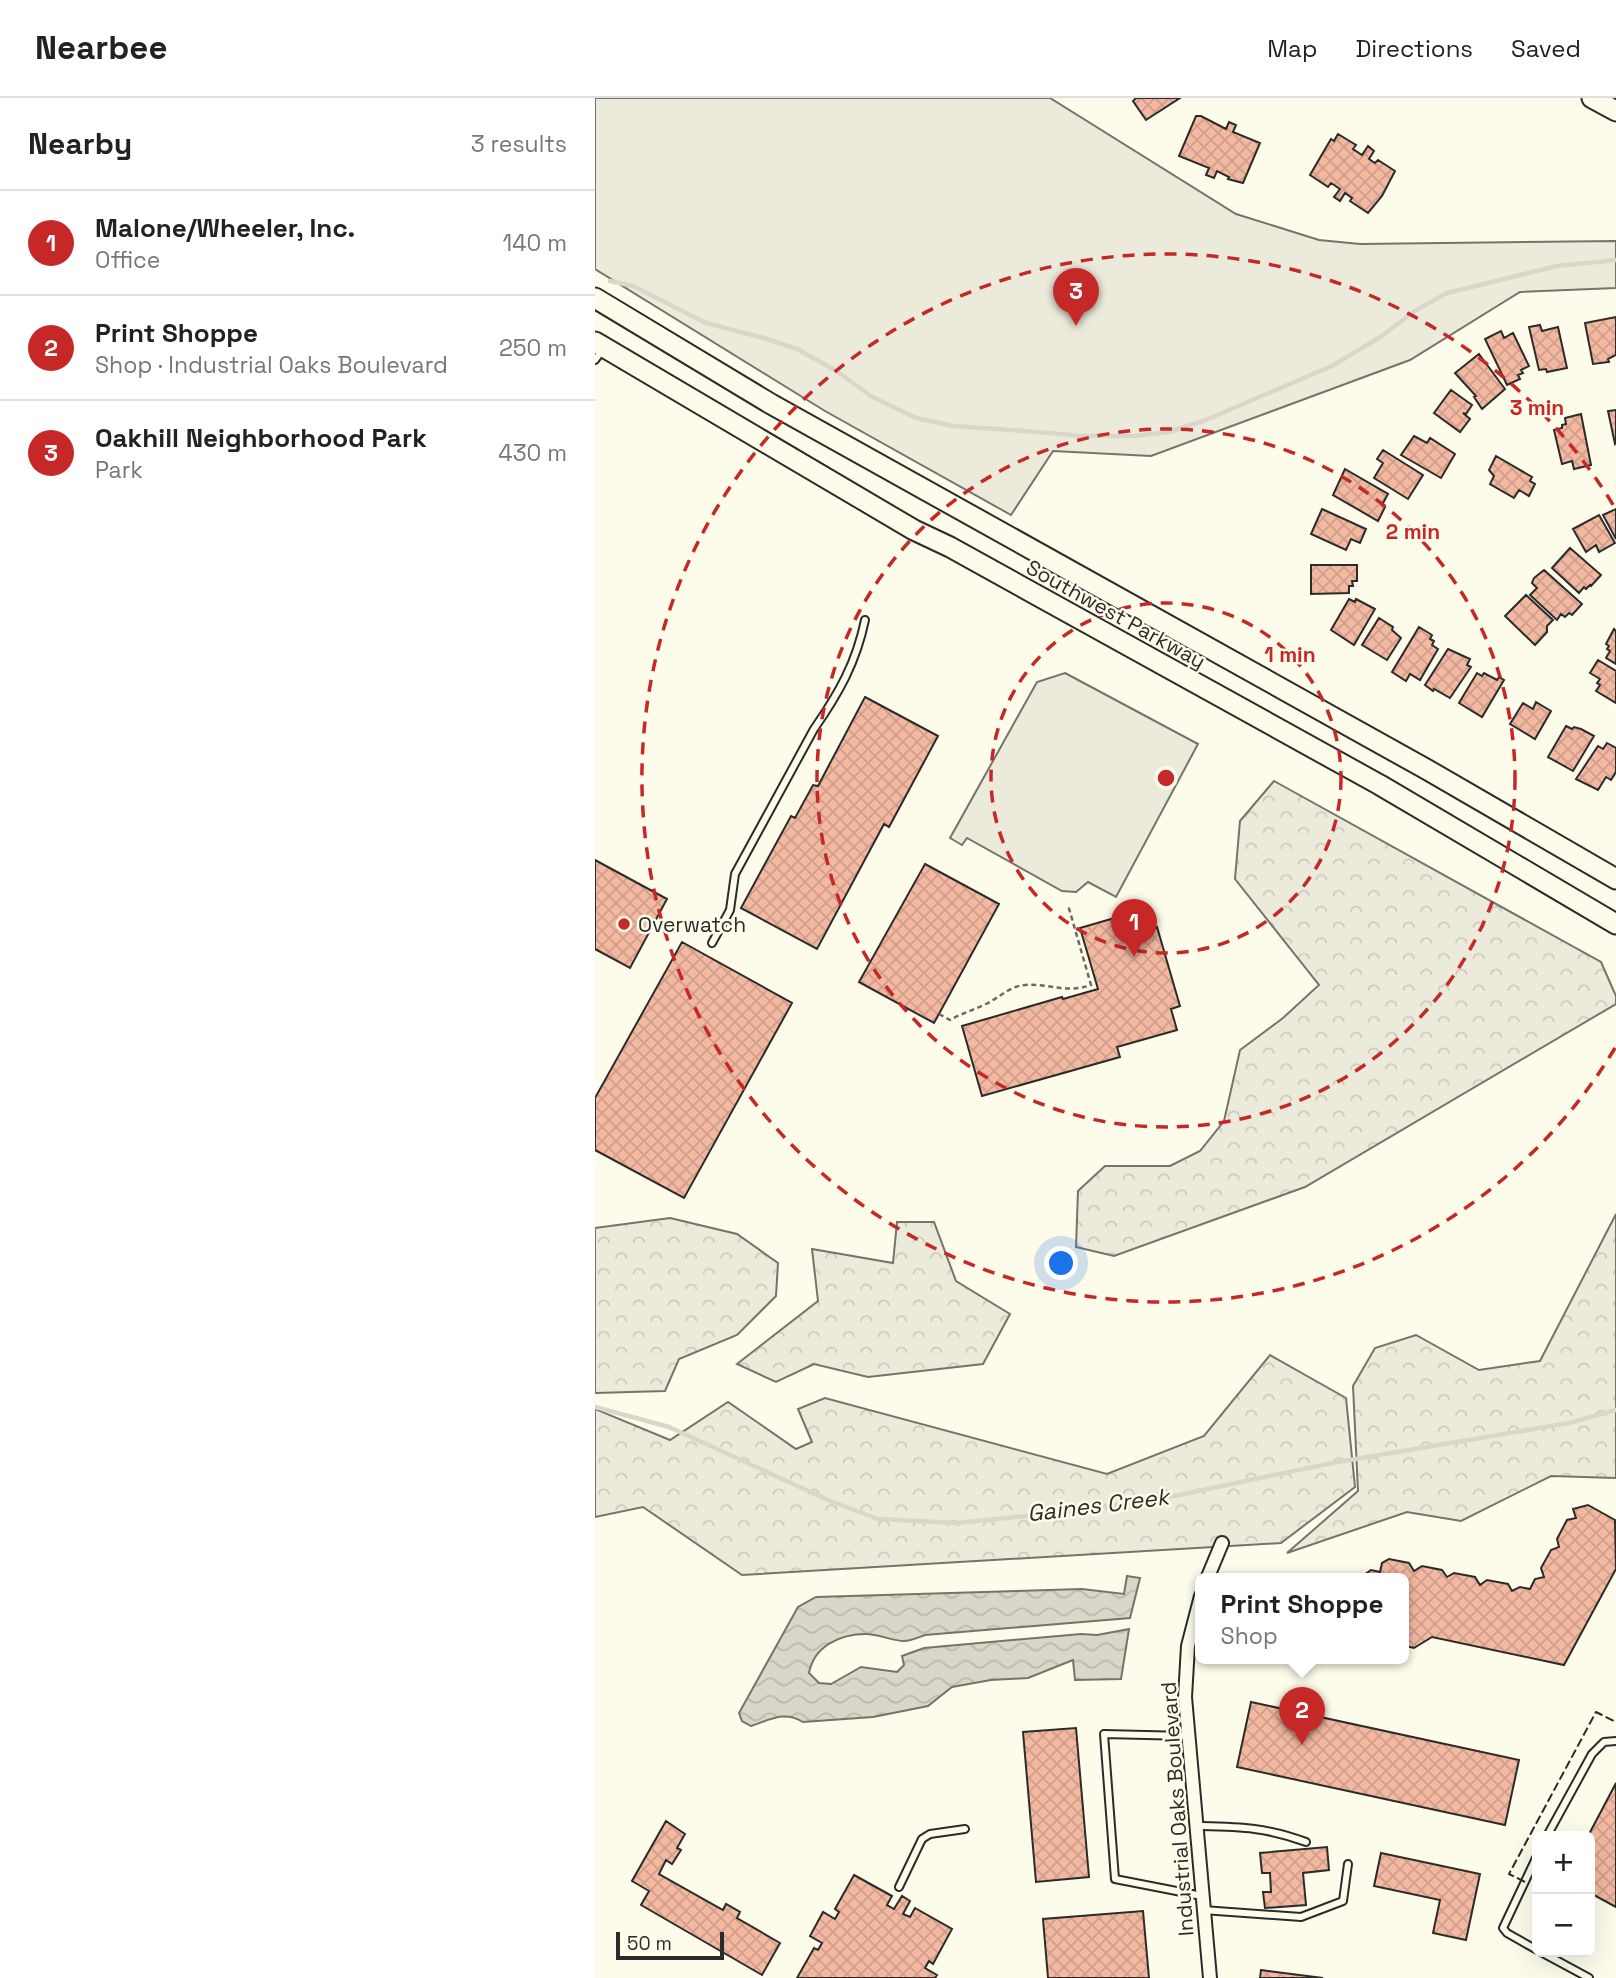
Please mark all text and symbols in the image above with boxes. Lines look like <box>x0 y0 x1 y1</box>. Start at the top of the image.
text: Nearbee <box>35 27 167 69</box>
text: Map <box>1267 33 1317 64</box>
text: Directions <box>1355 33 1473 64</box>
text: Saved <box>1511 33 1581 64</box>
text: Nearby <box>28 124 132 163</box>
text: 3 results <box>471 129 567 159</box>
text: Malone/Wheeler, Inc. <box>95 211 355 245</box>
text: 1 <box>46 228 56 258</box>
text: 140 m <box>503 228 567 258</box>
text: Office <box>95 245 160 275</box>
pin: 3 <box>1053 268 1099 326</box>
text: Print Shoppe <box>95 316 258 350</box>
text: 2 <box>44 333 58 363</box>
text: 250 m <box>499 333 567 363</box>
text: Shop · Industrial Oaks Boulevard <box>95 350 448 380</box>
text: 3 min <box>1510 394 1564 421</box>
text: Oakhill Neighborhood Park <box>95 421 427 455</box>
text: 3 <box>44 438 58 468</box>
text: 430 m <box>498 438 567 468</box>
text: Park <box>95 455 143 485</box>
text: 2 min <box>1386 518 1440 545</box>
street label: Southwest Parkway <box>1022 553 1210 675</box>
text: 1 min <box>1264 641 1316 668</box>
centre of rings <box>1154 766 1178 790</box>
pin: 1 <box>1111 899 1157 957</box>
place label: Overwatch <box>638 911 746 938</box>
marker: Overwatch <box>616 916 632 932</box>
your location <box>1044 1246 1078 1280</box>
water label: Gaines Creek <box>1025 1481 1173 1529</box>
popup <box>1195 1573 1409 1664</box>
text: Print Shoppe <box>1221 1587 1383 1621</box>
text: Shop <box>1221 1621 1278 1651</box>
street label: Industrial Oaks Boulevard <box>1155 1681 1199 1937</box>
pin: 2 <box>1279 1687 1325 1745</box>
map controls <box>1532 1831 1595 1957</box>
button: + <box>1532 1831 1595 1894</box>
button: − <box>1532 1894 1595 1957</box>
scale bar <box>616 1929 725 1961</box>
text: 50 m <box>627 1931 672 1956</box>

